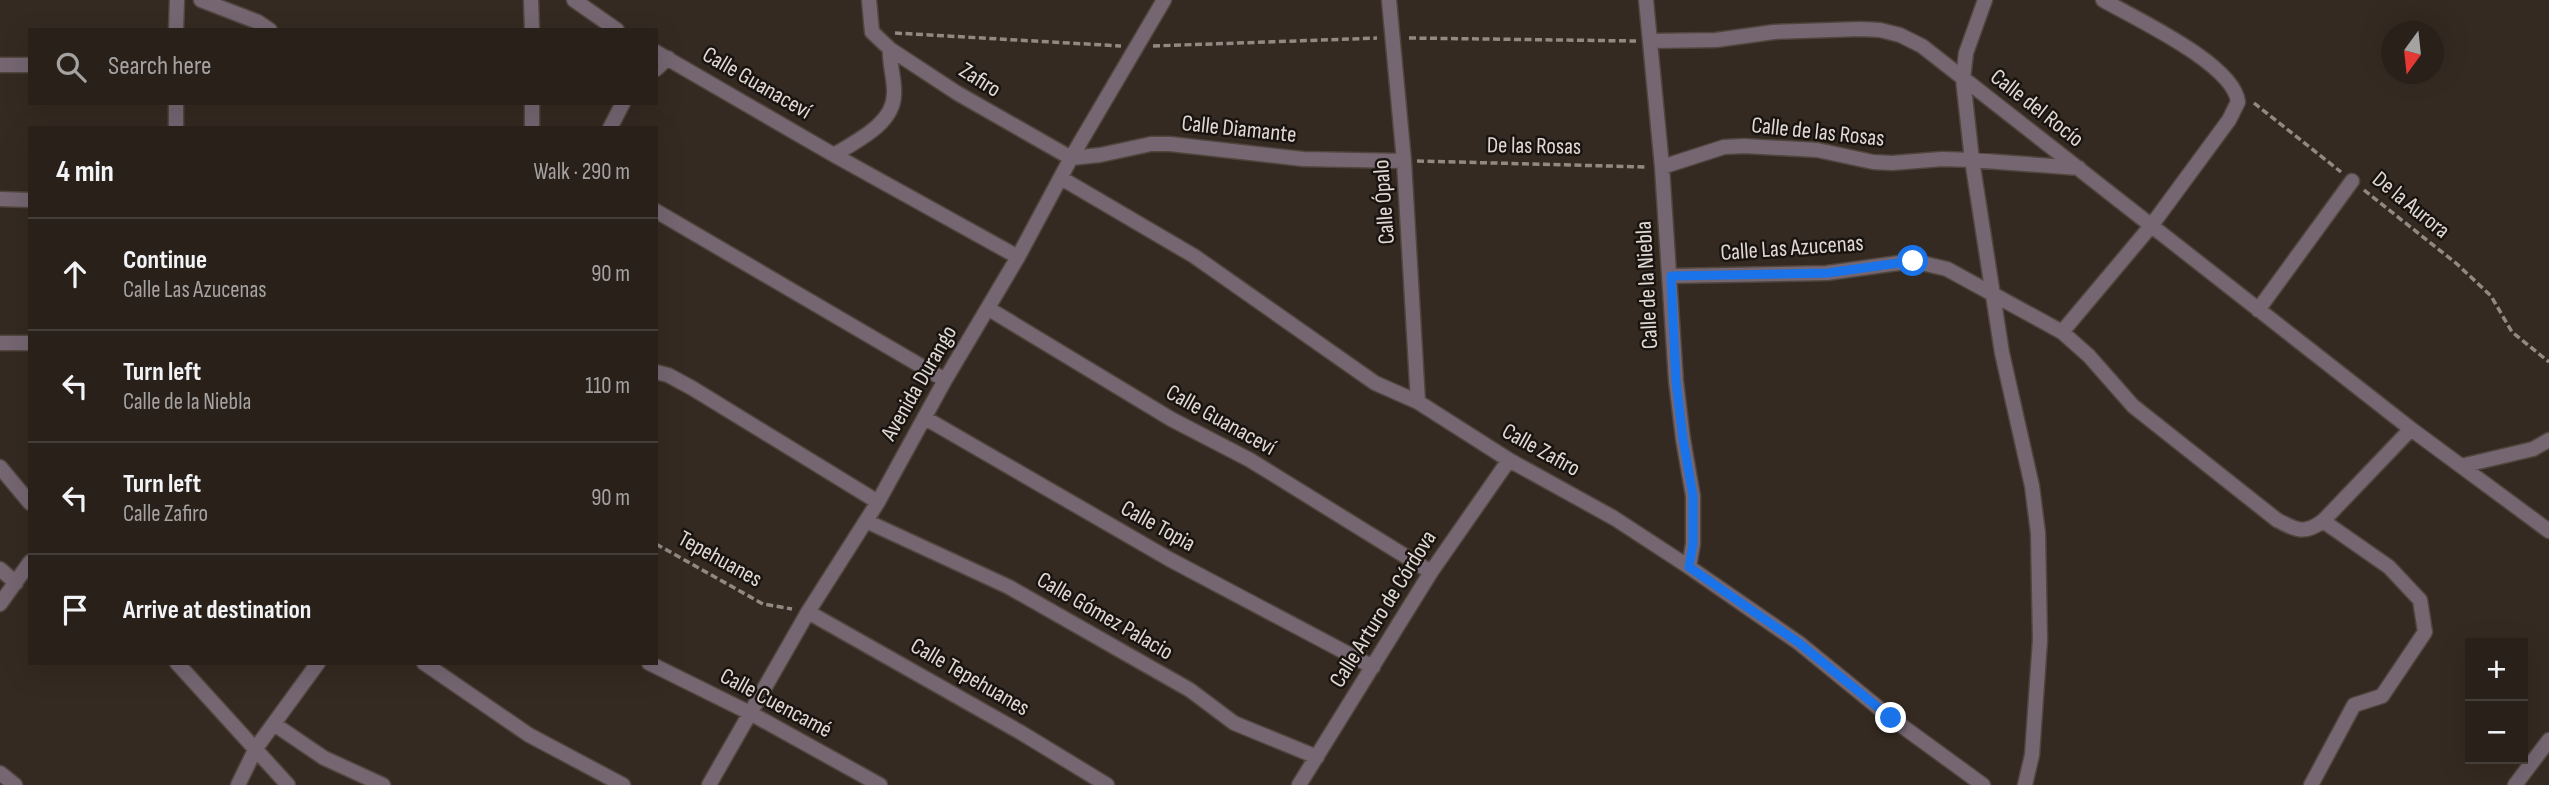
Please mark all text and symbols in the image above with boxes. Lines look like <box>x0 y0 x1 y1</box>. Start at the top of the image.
north arrow <box>2381 21 2444 84</box>
search box <box>28 28 658 105</box>
street label: Calle Guanaceví <box>698 41 817 126</box>
icon: search <box>52 48 90 86</box>
text: Search here <box>108 51 211 82</box>
street label: Zafiro <box>954 56 1006 104</box>
street label: Calle del Rocío <box>1985 63 2089 153</box>
street label: Calle Diamante <box>1180 109 1298 149</box>
street label: Calle de las Rosas <box>1750 111 1886 153</box>
street label: De las Rosas <box>1487 131 1581 161</box>
text: 4 min <box>56 154 114 190</box>
text: Walk · 290 m <box>533 158 630 186</box>
street label: Calle Ópalo <box>1367 159 1401 245</box>
street label: De la Aurora <box>2367 165 2455 245</box>
street label: Calle de la Niebla <box>1630 220 1664 350</box>
street label: Calle Las Azucenas <box>1719 229 1865 267</box>
text: Continue <box>123 245 207 276</box>
route start <box>1897 245 1928 276</box>
icon: ahead <box>56 255 94 293</box>
text: 90 m <box>591 260 630 288</box>
text: Calle Las Azucenas <box>123 276 267 304</box>
street label: Avenida Durango <box>874 320 963 446</box>
text: Turn left <box>123 357 201 388</box>
icon: left <box>56 367 94 405</box>
text: 110 m <box>585 372 630 400</box>
street label: Calle Guanaceví <box>1161 378 1281 462</box>
text: Calle de la Niebla <box>123 388 251 416</box>
street label: Calle Zafiro <box>1497 417 1585 483</box>
text: Turn left <box>123 469 201 500</box>
icon: left <box>56 479 94 517</box>
text: 90 m <box>591 484 630 512</box>
street label: Calle Topia <box>1116 494 1200 558</box>
text: Calle Zafiro <box>123 500 208 528</box>
street label: Tepehuanes <box>673 525 767 593</box>
street label: Calle Arturo de Córdova <box>1323 525 1443 693</box>
street label: Calle Gómez Palacio <box>1032 566 1178 666</box>
icon: arrive <box>56 591 94 629</box>
text: Arrive at destination <box>123 595 311 626</box>
street label: Calle Tepehuanes <box>906 632 1034 722</box>
map controls <box>2465 638 2528 764</box>
button: + <box>2465 638 2528 701</box>
street label: Calle Cuencamé <box>715 662 837 744</box>
button: − <box>2465 701 2528 764</box>
route end <box>1875 702 1906 733</box>

